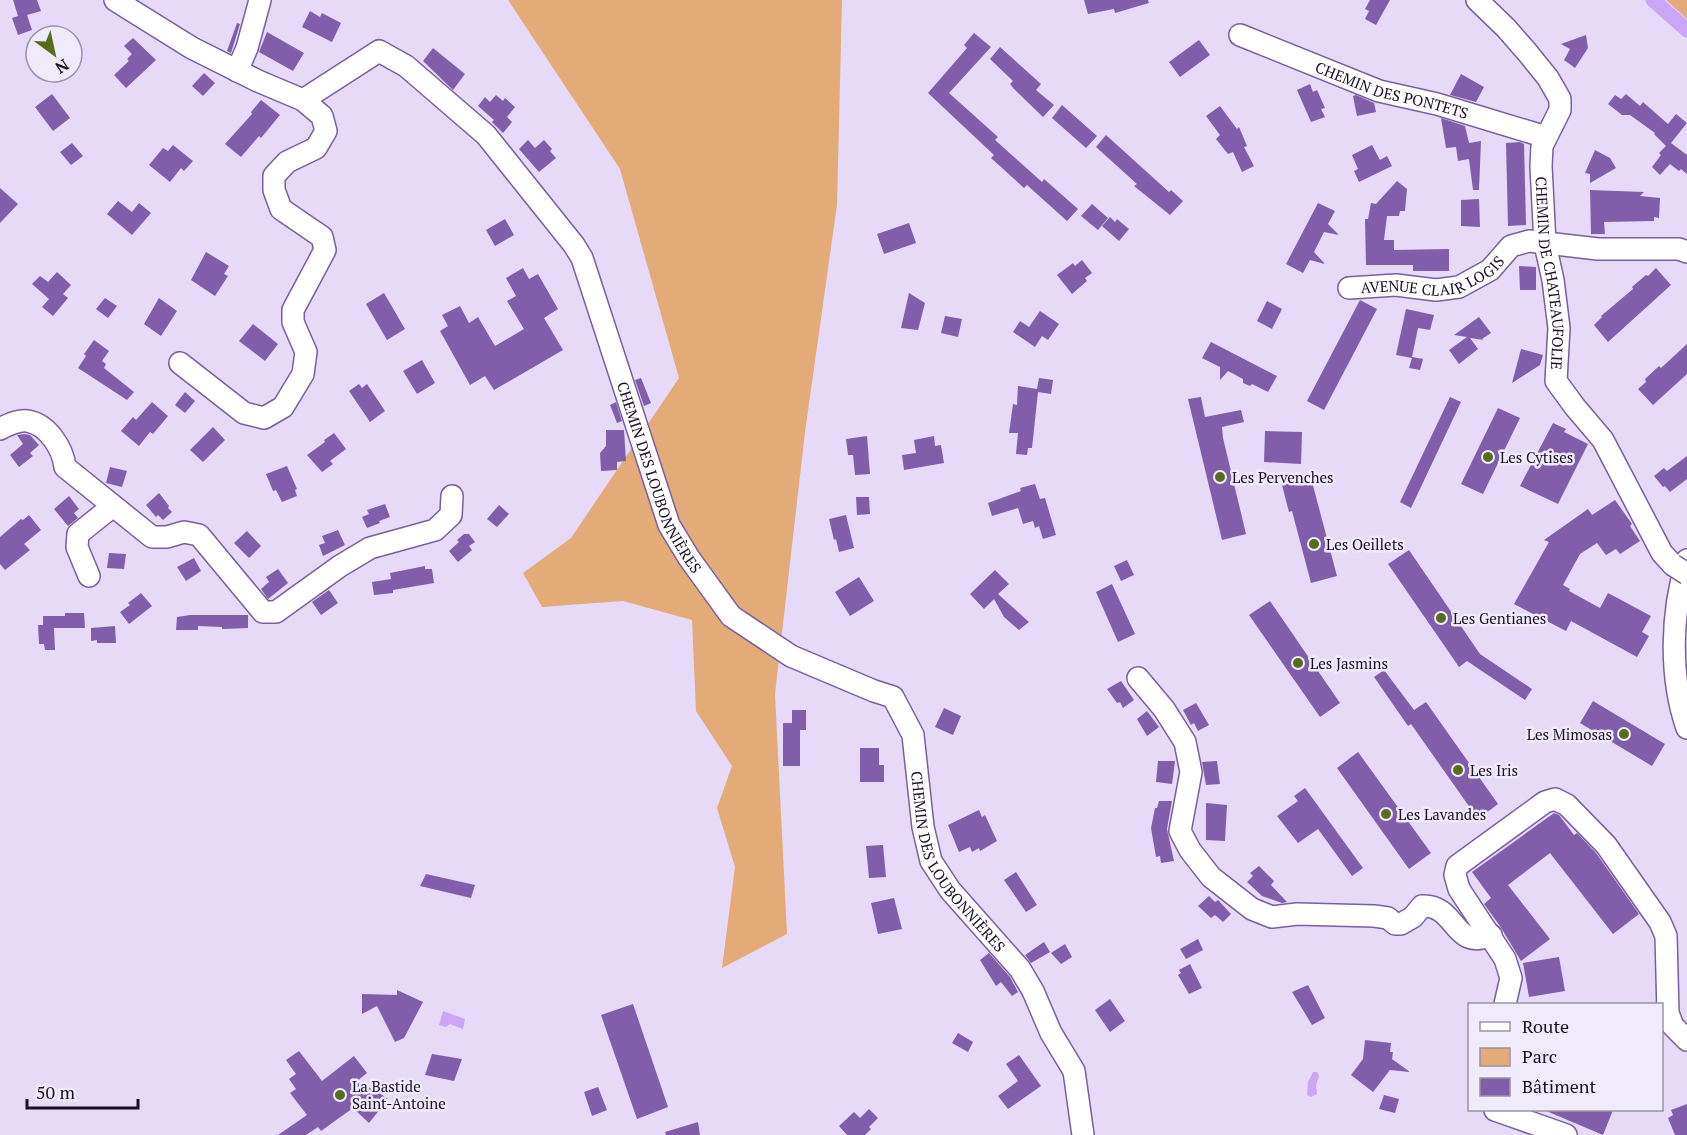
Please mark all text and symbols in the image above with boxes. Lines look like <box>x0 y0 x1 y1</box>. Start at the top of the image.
north arrow <box>24 24 84 84</box>
text: N <box>51 54 73 79</box>
street label: CHEMIN DES PONTETS <box>1313 56 1471 123</box>
street label: CHEMIN DE CHATEAUFOLIE <box>1532 176 1569 370</box>
street label: AVENUE CLAIR LOGIS <box>1360 251 1508 300</box>
street label: CHEMIN DES LOUBONNIÈRES <box>613 379 707 577</box>
place label: Les Cytises <box>1500 447 1573 467</box>
marker: Les Cytises <box>1481 450 1495 464</box>
place label: Les Pervenches <box>1232 467 1334 487</box>
marker: Les Pervenches <box>1213 470 1227 484</box>
place label: Les Oeillets <box>1326 534 1404 554</box>
marker: Les Oeillets <box>1307 537 1321 551</box>
place label: Les Gentianes <box>1453 608 1546 628</box>
marker: Les Gentianes <box>1434 611 1448 625</box>
place label: Les Jasmins <box>1310 653 1388 673</box>
marker: Les Jasmins <box>1291 656 1305 670</box>
place label: Les Mimosas <box>1527 724 1612 744</box>
marker: Les Mimosas <box>1617 727 1631 741</box>
place label: Les Iris <box>1470 760 1518 780</box>
marker: Les Iris <box>1451 763 1465 777</box>
street label: CHEMIN DES LOUBONNIÈRES <box>907 770 1010 956</box>
place label: Les Lavandes <box>1398 804 1486 824</box>
marker: Les Lavandes <box>1379 807 1393 821</box>
legend <box>1468 1003 1663 1111</box>
text: Route <box>1522 1014 1569 1038</box>
text: Parc <box>1522 1044 1557 1068</box>
scale bar <box>27 1072 138 1110</box>
text: Bâtiment <box>1522 1074 1597 1098</box>
place label: La Bastide Saint-Antoine <box>352 1076 446 1113</box>
text: 50 m <box>36 1080 76 1104</box>
marker: La Bastide Saint-Antoine <box>333 1088 347 1102</box>

